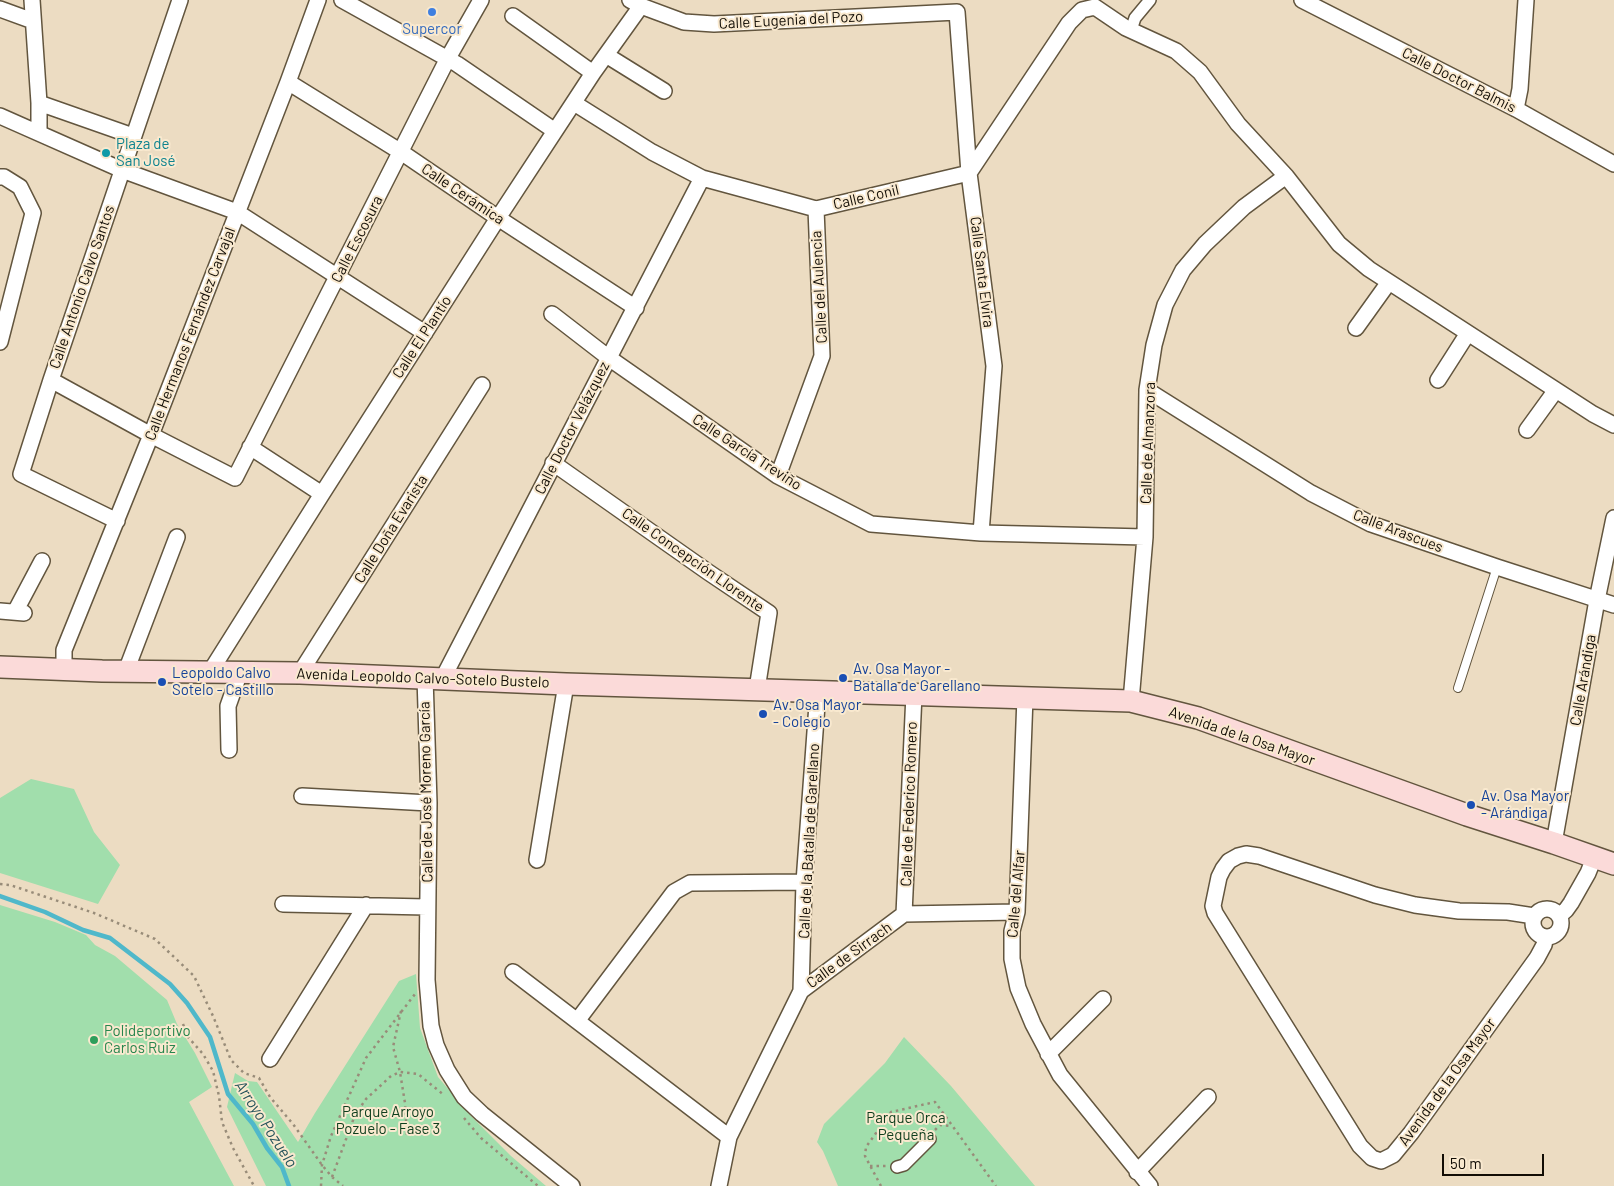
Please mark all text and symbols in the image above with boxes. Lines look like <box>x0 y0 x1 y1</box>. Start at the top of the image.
marker: Supercor <box>426 6 438 18</box>
street label: Calle Eugenia del Pozo <box>718 7 864 33</box>
place label: Supercor <box>402 20 462 38</box>
street label: Calle Doctor Balmis <box>1399 43 1519 117</box>
place label: Plaza de San José <box>116 135 176 170</box>
marker: Plaza de San José <box>100 147 112 159</box>
street label: Calle Cerámica <box>418 160 508 228</box>
street label: Calle Conil <box>831 181 901 213</box>
street label: Calle Escosura <box>327 193 387 285</box>
street label: Calle Antonio Calvo Santos <box>46 203 118 371</box>
street label: Calle Santa Elvira <box>966 215 998 329</box>
street label: Calle Hermanos Fernández Carvajal <box>141 225 239 443</box>
street label: Calle del Aulencia <box>807 230 831 344</box>
street label: Calle El Plantío <box>389 292 455 382</box>
street label: Calle Doctor Velázquez <box>531 359 613 497</box>
street label: Calle de Almanzora <box>1137 382 1159 504</box>
street label: Calle García Treviño <box>689 410 805 494</box>
street label: Calle Doña Evarista <box>350 472 432 586</box>
street label: Calle Concepción Llorente <box>618 504 768 616</box>
street label: Calle Arascues <box>1350 506 1446 556</box>
street label: Calle Arándiga <box>1566 633 1600 727</box>
place label: Av. Osa Mayor - Batalla de Garellano <box>853 660 981 695</box>
place label: Leopoldo Calvo Sotelo - Castillo <box>172 664 274 699</box>
street label: Avenida Leopoldo Calvo-Sotelo Bustelo <box>296 665 550 691</box>
marker: Av. Osa Mayor - Batalla de Garellano <box>837 672 849 684</box>
marker: Leopoldo Calvo Sotelo - Castillo <box>156 676 168 688</box>
place label: Av. Osa Mayor - Colegio <box>773 696 861 731</box>
street label: Calle de José Moreno García <box>415 701 437 883</box>
street label: Avenida de la Osa Mayor <box>1167 703 1317 769</box>
marker: Av. Osa Mayor - Colegio <box>757 708 769 720</box>
street label: Calle de Federico Romero <box>897 721 921 887</box>
street label: Calle de la Batalla de Garellano <box>795 743 823 939</box>
place label: Av. Osa Mayor - Arándiga <box>1481 787 1569 822</box>
marker: Av. Osa Mayor - Arándiga <box>1465 799 1477 811</box>
street label: Calle del Alfar <box>1003 849 1029 939</box>
street label: Calle de Sirrach <box>803 918 895 992</box>
street label: Avenida de la Osa Mayor <box>1395 1015 1499 1149</box>
place label: Polideportivo Carlos Ruiz <box>104 1022 191 1057</box>
marker: Polideportivo Carlos Ruiz <box>88 1034 100 1046</box>
water label: Arroyo Pozuelo <box>231 1077 301 1171</box>
park label: Parque Arroyo Pozuelo - Fase 3 <box>336 1103 440 1138</box>
park label: Parque Orca Pequeña <box>866 1109 946 1144</box>
scale bar <box>1444 1144 1546 1176</box>
text: 50 m <box>1450 1154 1482 1172</box>

